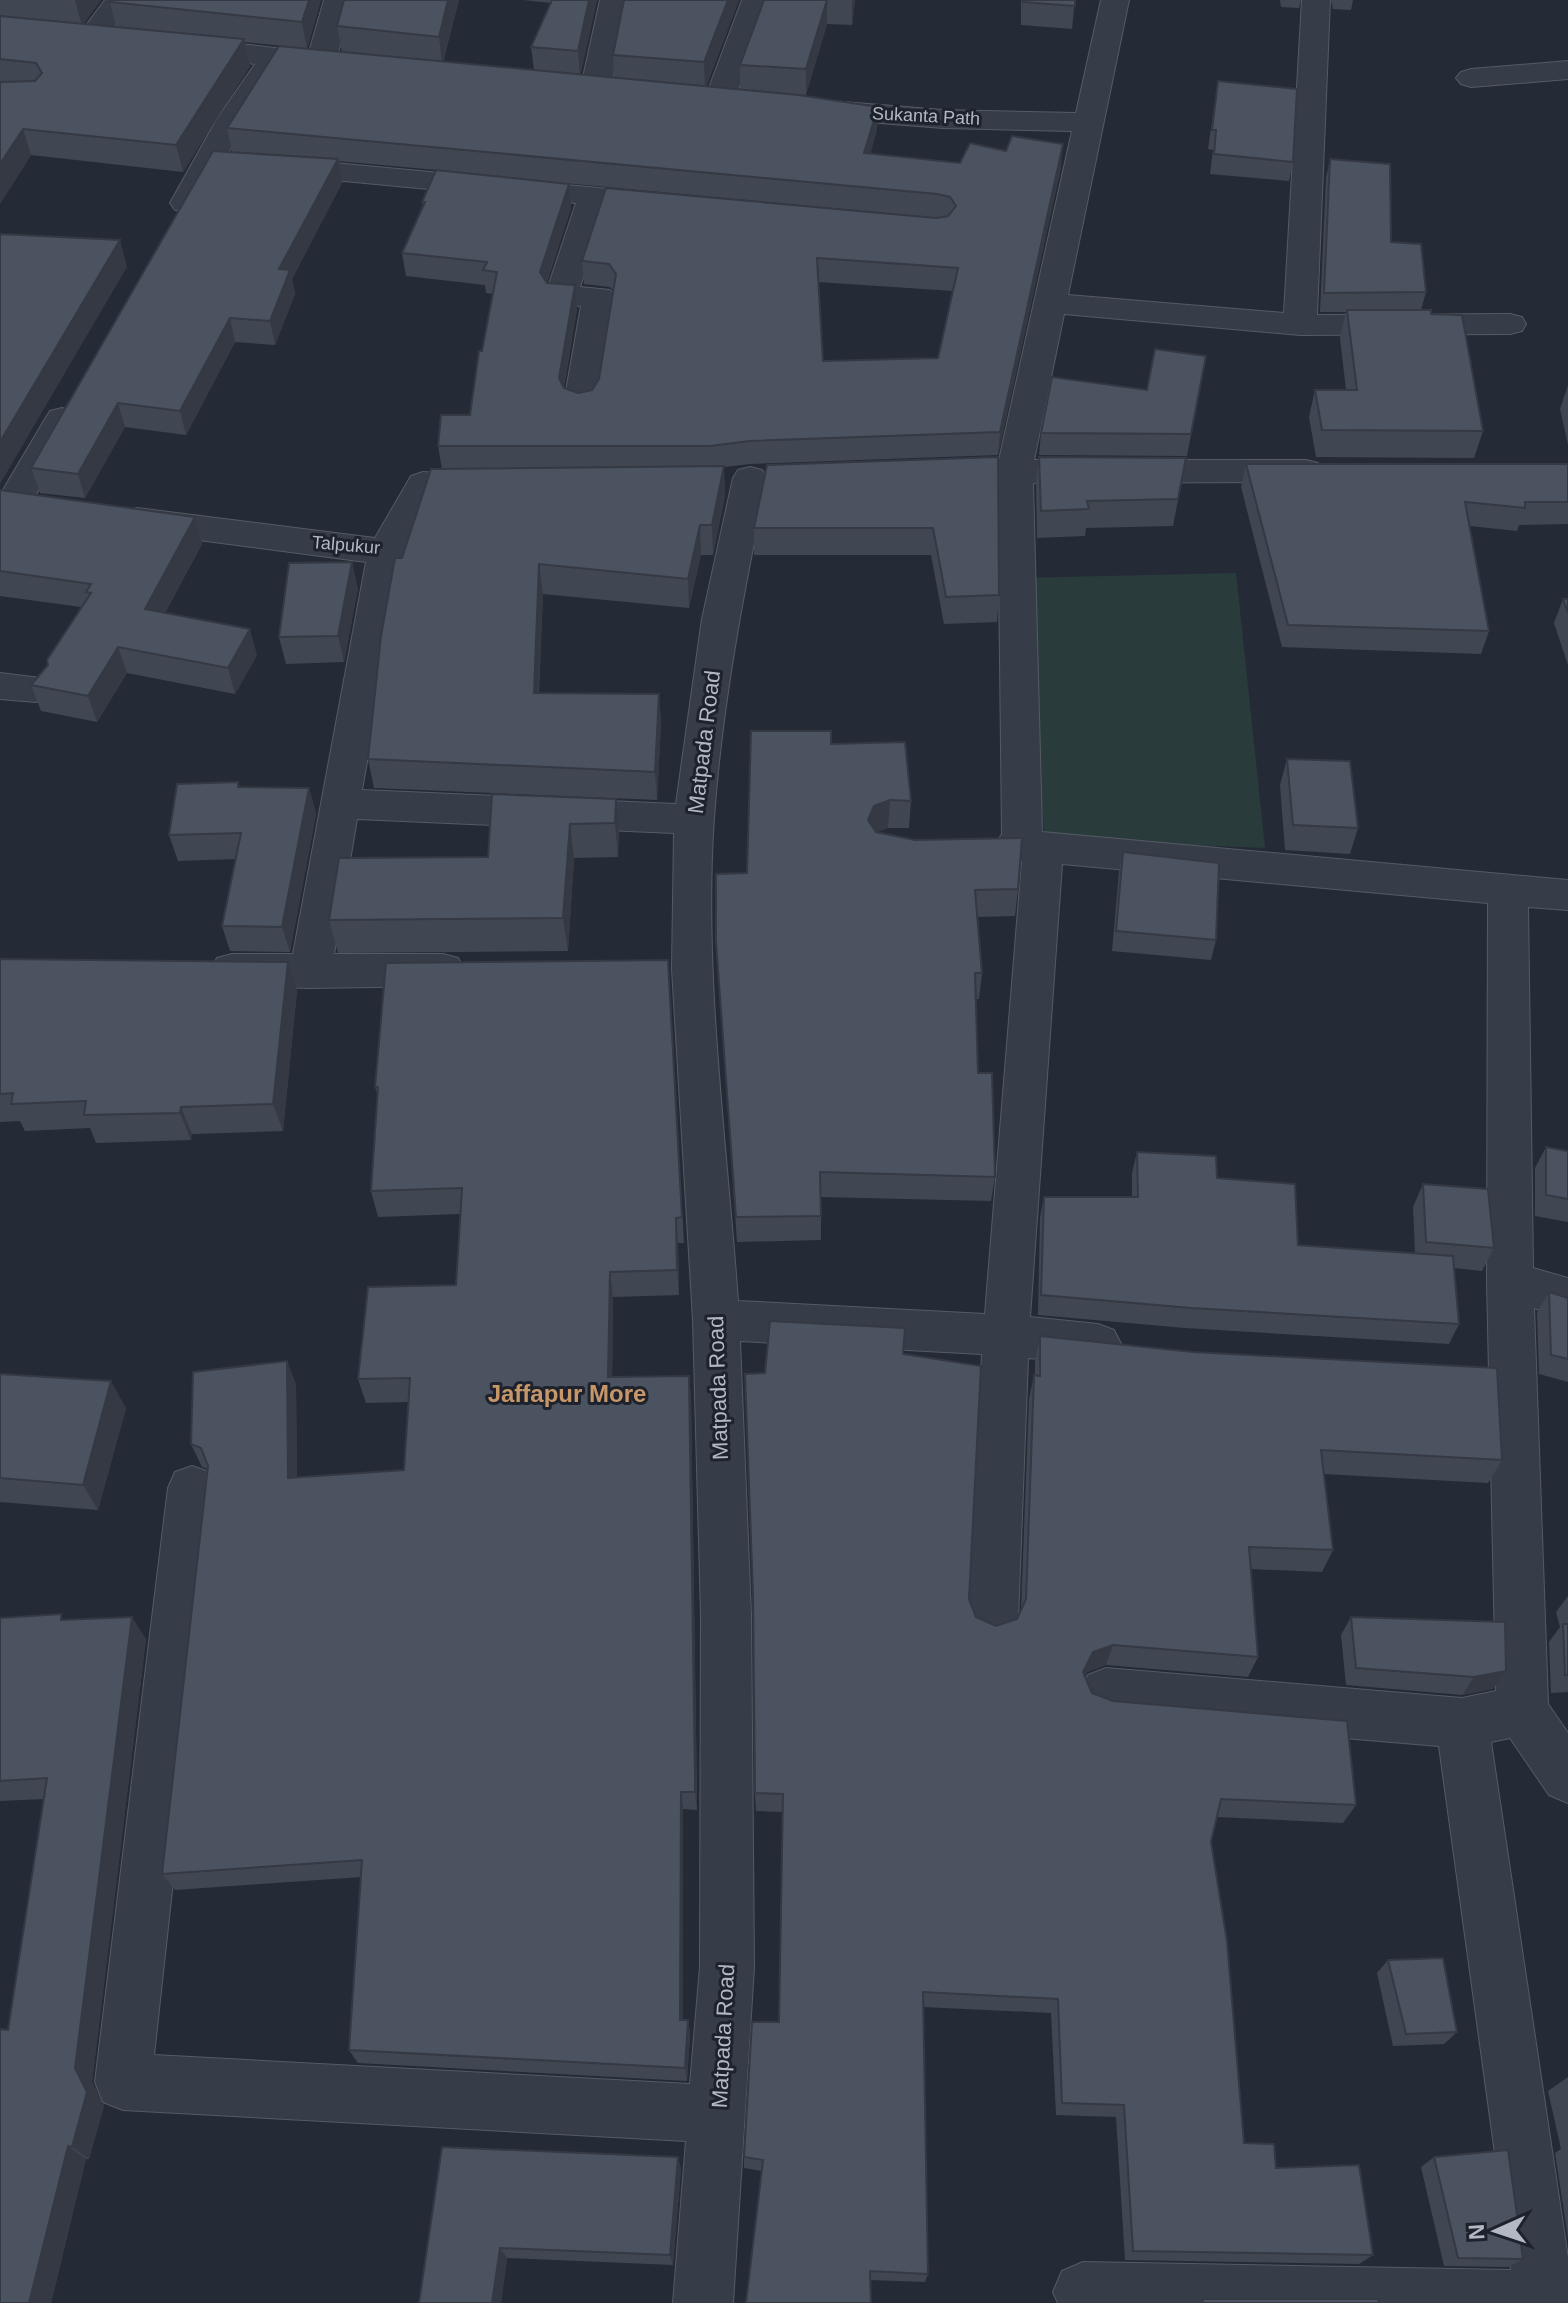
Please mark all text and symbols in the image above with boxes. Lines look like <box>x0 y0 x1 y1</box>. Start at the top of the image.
street label: Sukanta Path <box>872 103 980 129</box>
street label: Talpukur <box>311 532 381 558</box>
street label: Matpada Road <box>683 669 725 815</box>
street label: Matpada Road <box>703 1315 733 1461</box>
district label: Jaffapur More <box>488 1380 646 1407</box>
street label: Matpada Road <box>707 1963 739 2109</box>
north arrow <box>1456 2191 1536 2271</box>
text: N <box>1464 2223 1489 2241</box>

